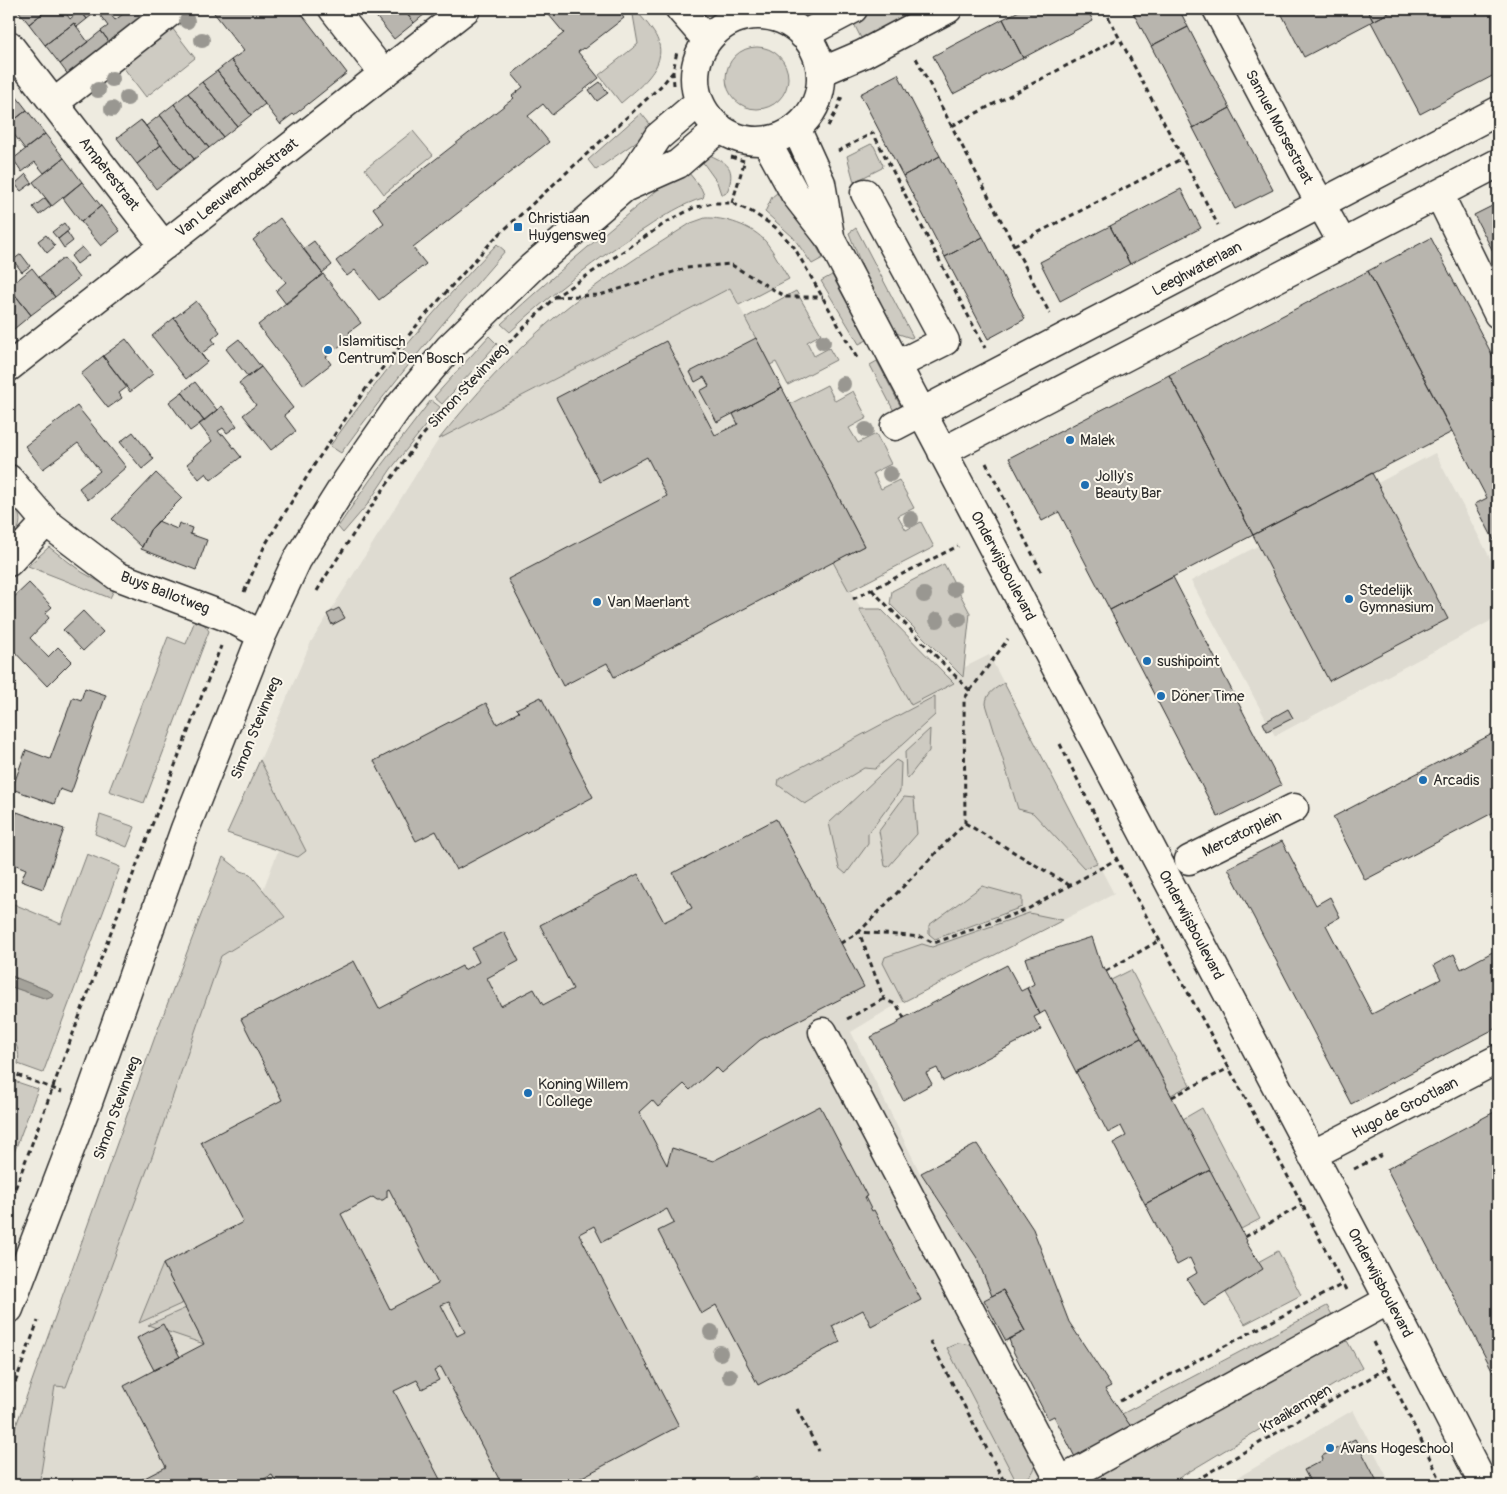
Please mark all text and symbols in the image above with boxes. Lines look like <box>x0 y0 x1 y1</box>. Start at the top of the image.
street label: Samuel Morsestraat <box>1241 67 1318 188</box>
street label: Ampèrestraat <box>74 134 144 215</box>
street label: Van Leeuwenhoekstraat <box>172 134 303 242</box>
place label: Christiaan Huygensweg <box>528 209 606 245</box>
marker: Christiaan Huygensweg <box>512 221 524 233</box>
street label: Leeghwaterlaan <box>1149 237 1245 301</box>
place label: Islamitisch Centrum Den Bosch <box>338 332 464 368</box>
street label: Simon Stevinweg <box>424 340 512 432</box>
marker: Islamitisch Centrum Den Bosch <box>322 344 334 356</box>
place label: Malek <box>1080 431 1116 450</box>
marker: Malek <box>1064 434 1076 446</box>
place label: Jolly's Beauty Bar <box>1095 467 1162 503</box>
marker: Jolly's Beauty Bar <box>1079 479 1091 491</box>
street label: Onderwijsboulevard <box>966 508 1040 624</box>
street label: Buys Ballotweg <box>118 567 212 619</box>
place label: Stedelijk Gymnasium <box>1359 581 1434 617</box>
place label: Van Maerlant <box>607 593 690 612</box>
marker: Stedelijk Gymnasium <box>1343 593 1355 605</box>
marker: Van Maerlant <box>591 596 603 608</box>
place label: sushipoint <box>1157 652 1221 671</box>
marker: sushipoint <box>1141 655 1153 667</box>
street label: Simon Stevinweg <box>227 674 285 782</box>
place label: Döner Time <box>1171 687 1245 706</box>
marker: Döner Time <box>1155 690 1167 702</box>
place label: Arcadis <box>1433 771 1480 790</box>
marker: Arcadis <box>1417 774 1429 786</box>
street label: Mercatorplein <box>1199 807 1285 861</box>
street label: Onderwijsboulevard <box>1154 867 1228 983</box>
street label: Simon Stevinweg <box>89 1054 145 1162</box>
street label: Hugo de Grootlaan <box>1349 1073 1461 1143</box>
place label: Koning Willem I College <box>538 1075 628 1111</box>
marker: Koning Willem I College <box>522 1087 534 1099</box>
street label: Onderwijsboulevard <box>1343 1225 1417 1341</box>
street label: Kraaikampen <box>1257 1380 1335 1438</box>
place label: Avans Hogeschool <box>1340 1439 1454 1458</box>
marker: Avans Hogeschool <box>1324 1442 1336 1454</box>

